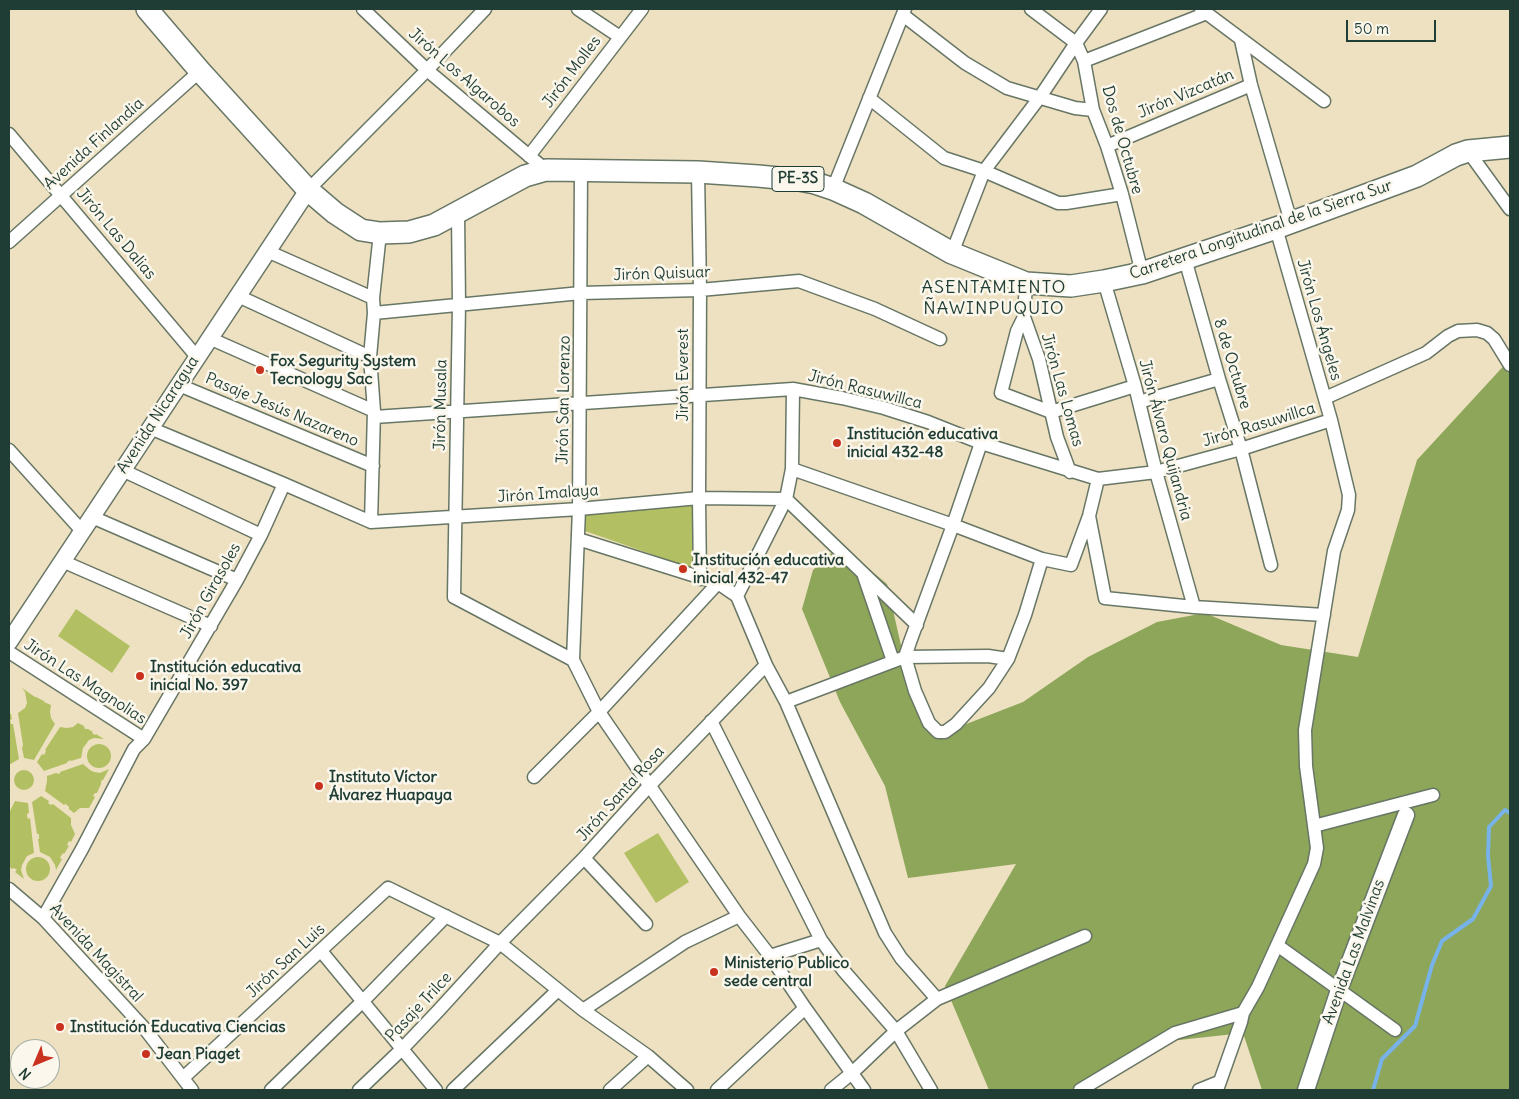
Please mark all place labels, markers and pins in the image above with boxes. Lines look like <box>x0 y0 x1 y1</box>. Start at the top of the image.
place label: Fox Segurity System Tecnology Sac <box>270 351 416 389</box>
marker: Fox Segurity System Tecnology Sac <box>254 364 266 376</box>
place label: Institución educativa inicial 432-48 <box>847 424 998 462</box>
marker: Institución educativa inicial 432-48 <box>831 437 843 449</box>
place label: Institución educativa inicial 432-47 <box>693 550 844 588</box>
marker: Institución educativa inicial 432-47 <box>677 563 689 575</box>
place label: Institución educativa inicial No. 397 <box>150 657 301 695</box>
marker: Institución educativa inicial No. 397 <box>134 670 146 682</box>
place label: Instituto Víctor Álvarez Huapaya <box>329 767 452 805</box>
marker: Instituto Víctor Álvarez Huapaya <box>313 780 325 792</box>
place label: Ministerio Publico sede central <box>724 953 849 991</box>
marker: Ministerio Publico sede central <box>708 966 720 978</box>
place label: Institución Educativa Ciencias <box>70 1017 286 1037</box>
marker: Institución Educativa Ciencias <box>54 1021 66 1033</box>
place label: Jean Piaget <box>156 1044 240 1064</box>
marker: Jean Piaget <box>140 1048 152 1060</box>

